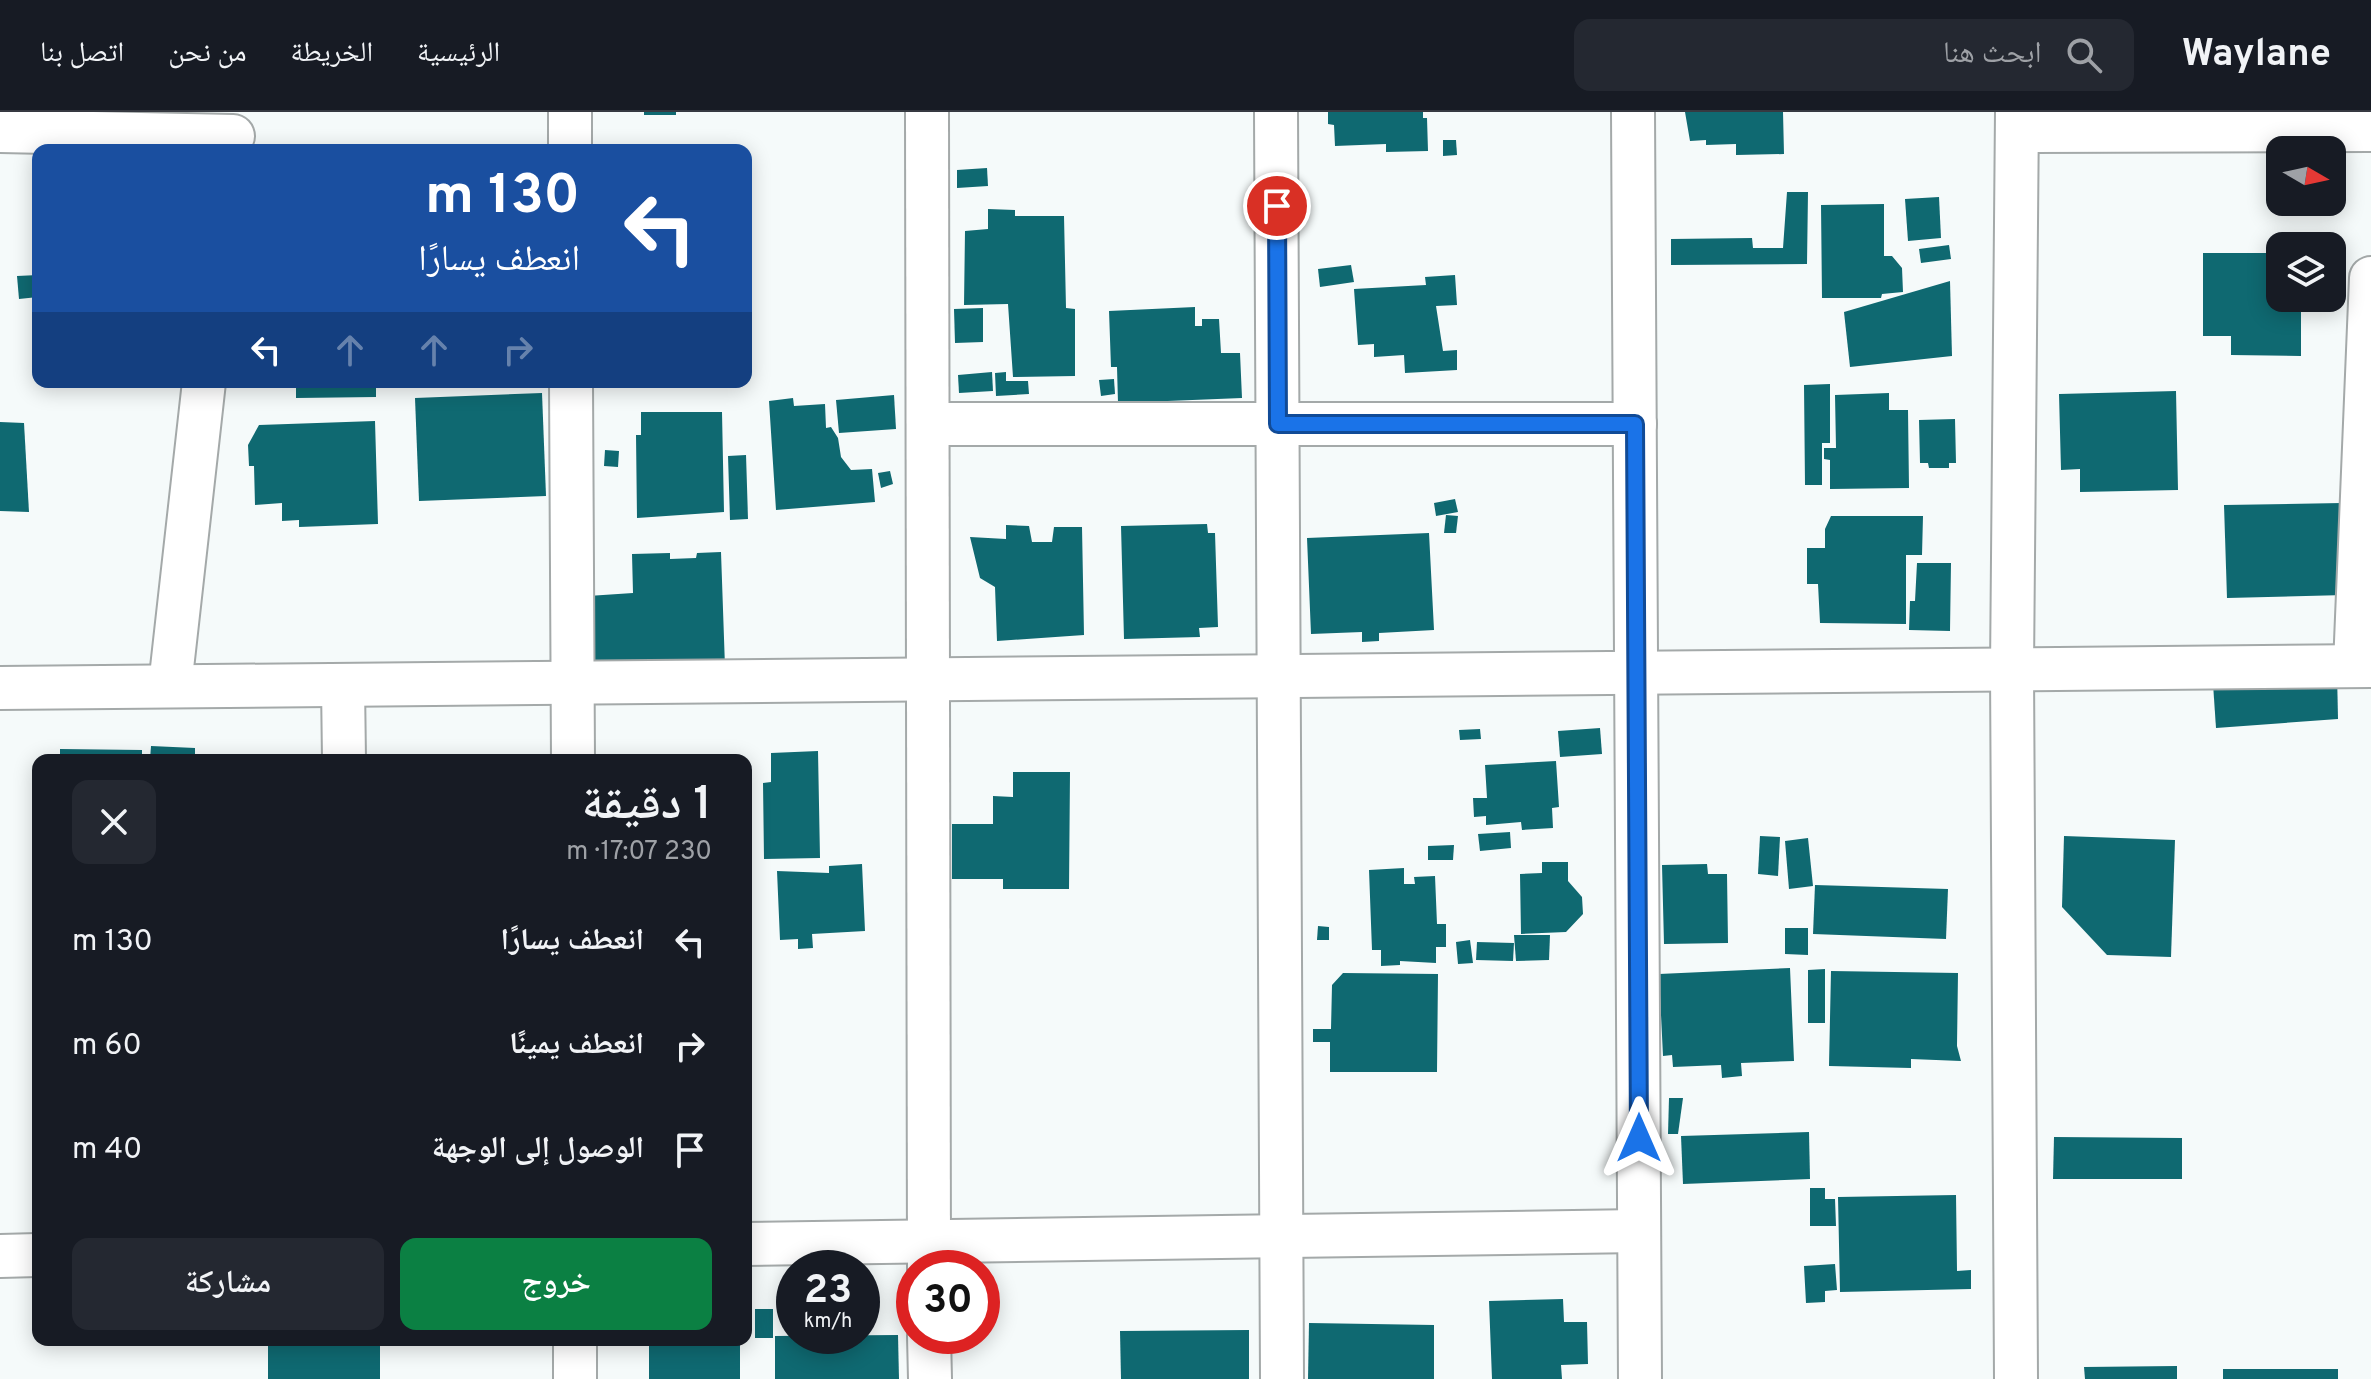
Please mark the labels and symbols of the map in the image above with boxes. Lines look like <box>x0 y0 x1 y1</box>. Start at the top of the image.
north arrow <box>2266 136 2346 216</box>
pin <box>1243 172 1311 240</box>
position arrow <box>1597 1096 1681 1180</box>
speed limit sign: 30 <box>896 1250 1000 1354</box>

